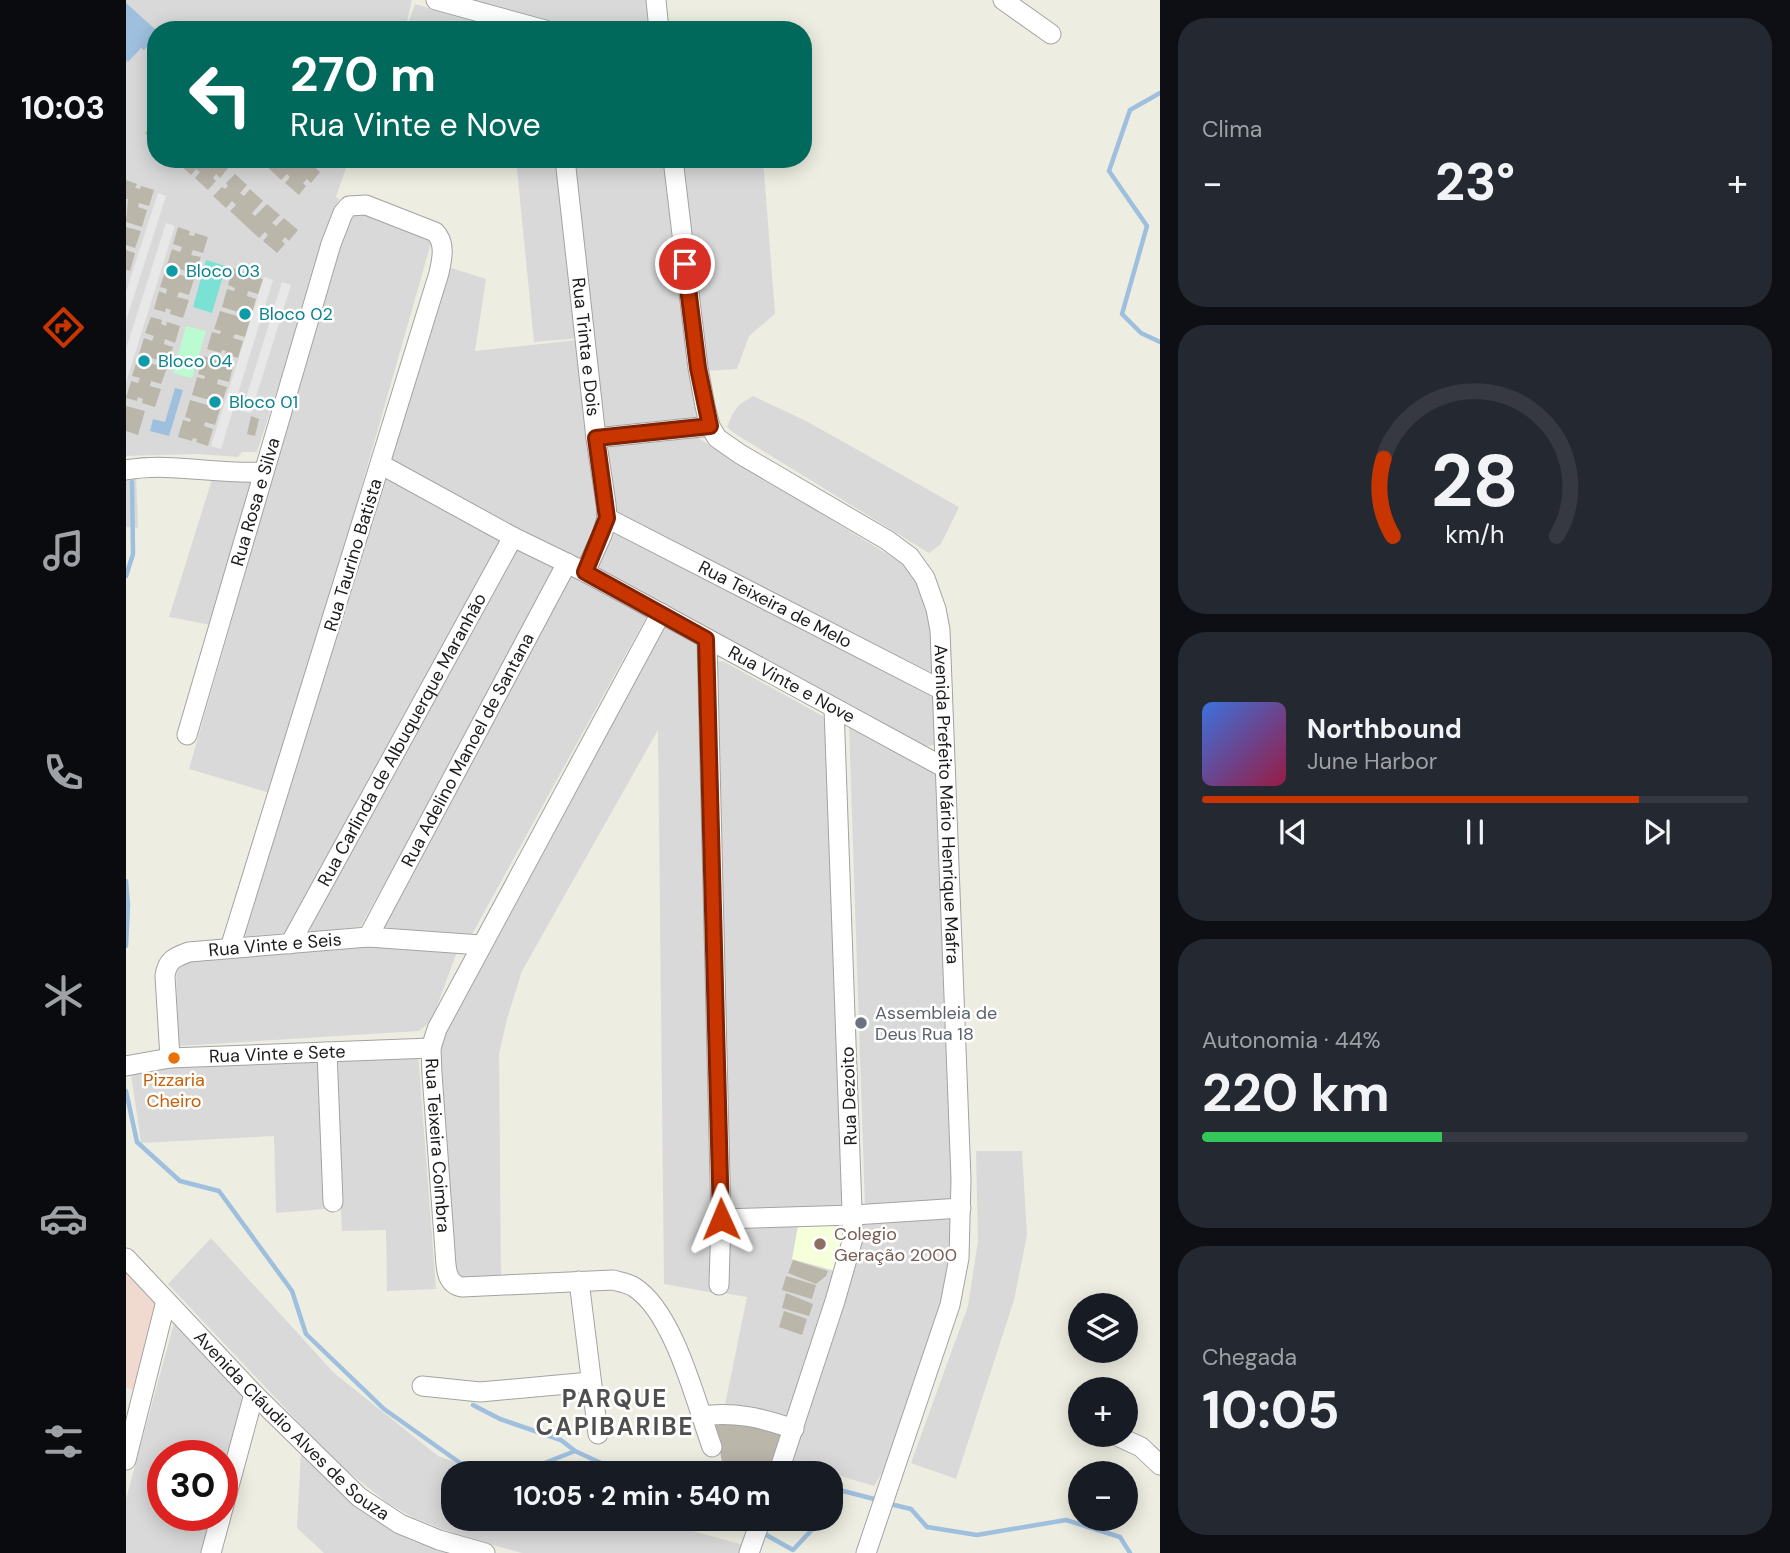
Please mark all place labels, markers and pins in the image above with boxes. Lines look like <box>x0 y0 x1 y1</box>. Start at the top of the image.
pin <box>655 234 715 294</box>
place label: Bloco 03 <box>186 259 260 283</box>
marker: Bloco 03 <box>164 263 180 279</box>
place label: Bloco 02 <box>259 302 333 326</box>
marker: Bloco 02 <box>237 306 253 322</box>
place label: Bloco 04 <box>158 349 233 373</box>
marker: Bloco 04 <box>136 353 152 369</box>
place label: Bloco 01 <box>229 390 298 414</box>
marker: Bloco 01 <box>207 394 223 410</box>
place label: Assembleia de Deus Rua 18 <box>875 1001 997 1046</box>
marker: Assembleia de Deus Rua 18 <box>853 1015 869 1031</box>
marker: Pizzaria Cheiro <box>166 1050 182 1066</box>
place label: Pizzaria Cheiro <box>143 1068 205 1113</box>
place label: Colegio Geração 2000 <box>834 1222 957 1267</box>
marker: Colegio Geração 2000 <box>812 1236 828 1252</box>

